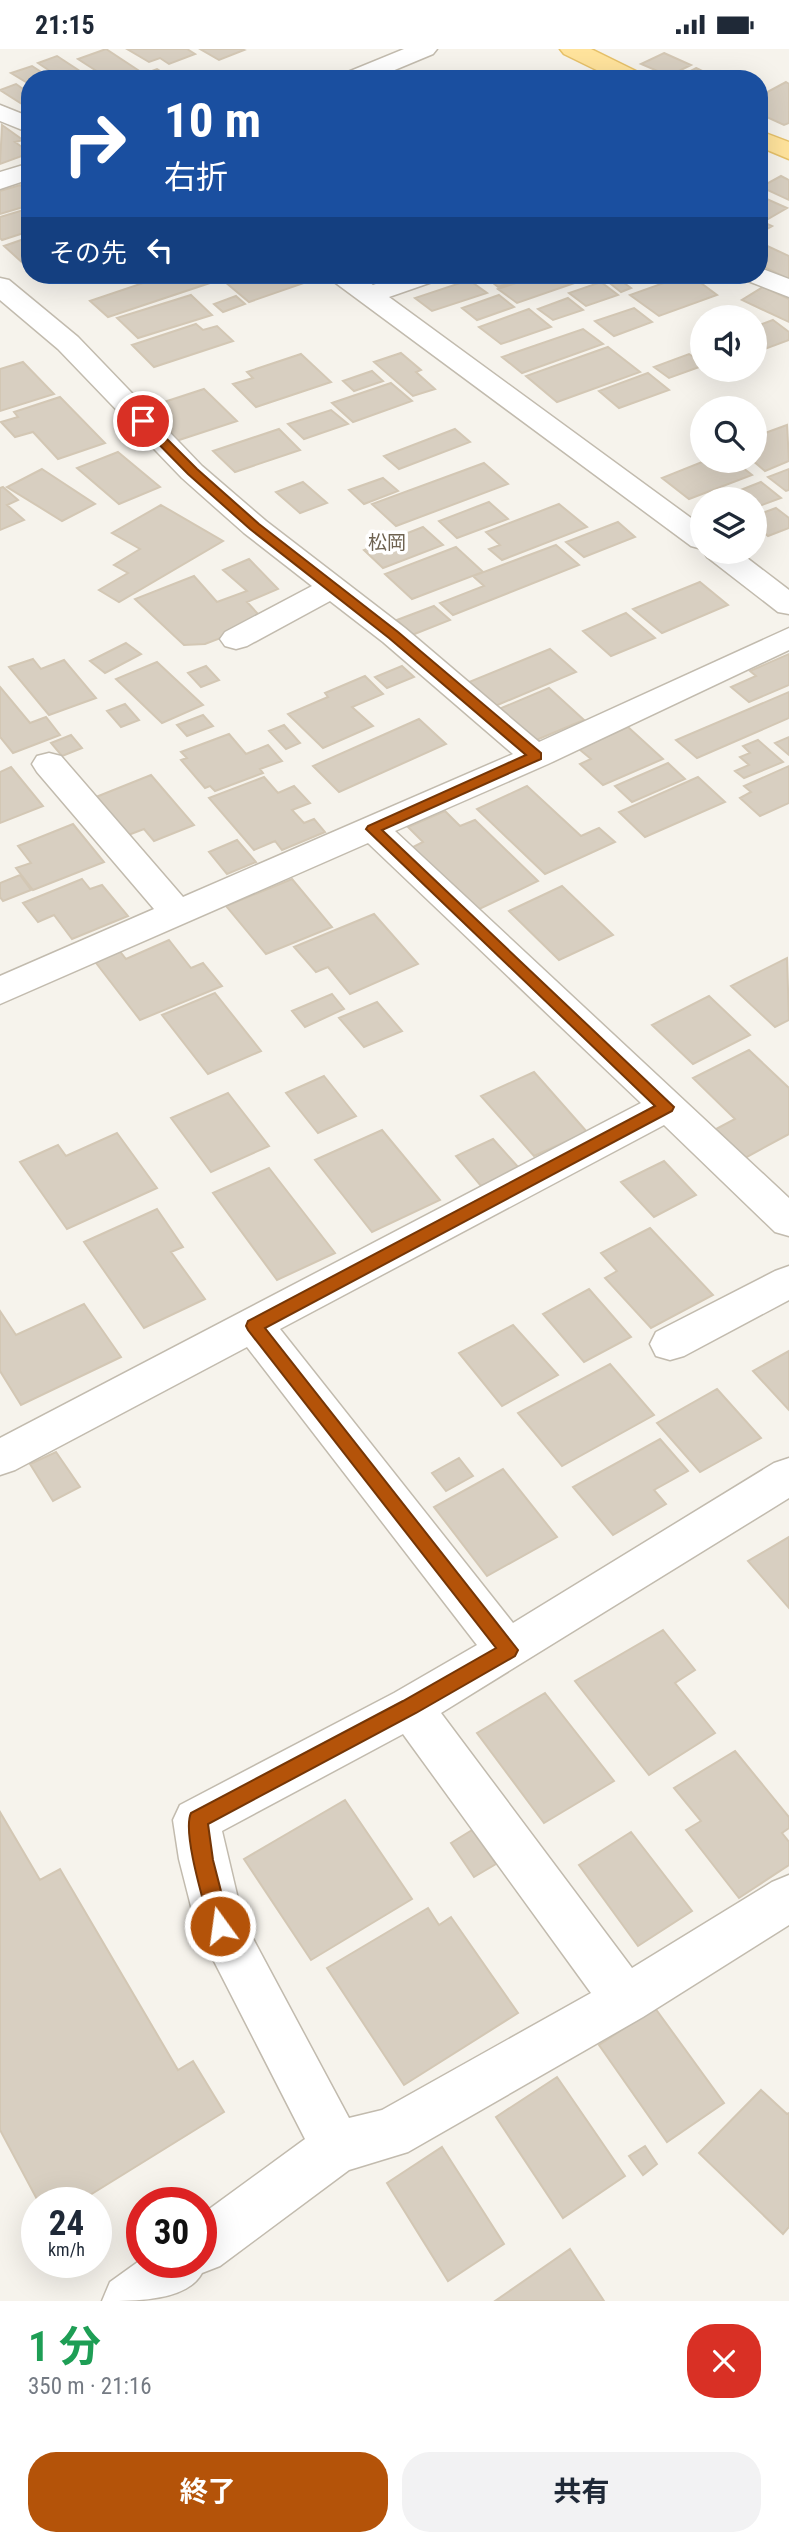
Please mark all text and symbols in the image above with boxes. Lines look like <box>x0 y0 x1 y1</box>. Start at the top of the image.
text: 21:15 <box>35 10 95 40</box>
text: 10 m <box>164 92 261 149</box>
icon: right <box>49 98 140 189</box>
text: 右折 <box>164 158 228 196</box>
icon: left <box>141 231 179 269</box>
text: その先 <box>49 238 127 268</box>
map controls <box>690 305 767 564</box>
button: sound <box>690 305 767 382</box>
pin <box>113 391 173 451</box>
button: search <box>690 396 767 473</box>
icon: arrive <box>124 402 162 440</box>
button: layers <box>690 487 767 564</box>
district label: 松岡 <box>368 531 406 554</box>
position arrow <box>183 1889 257 1963</box>
speed limit sign: 30 <box>126 2187 217 2278</box>
text: 24 <box>49 2203 84 2244</box>
text: km/h <box>48 2239 85 2260</box>
text: 1 分 <box>28 2322 101 2371</box>
button: close <box>687 2324 761 2398</box>
text: 350 m · 21:16 <box>28 2373 152 2400</box>
button: 終了 <box>28 2452 388 2532</box>
button: 共有 <box>402 2452 761 2532</box>

